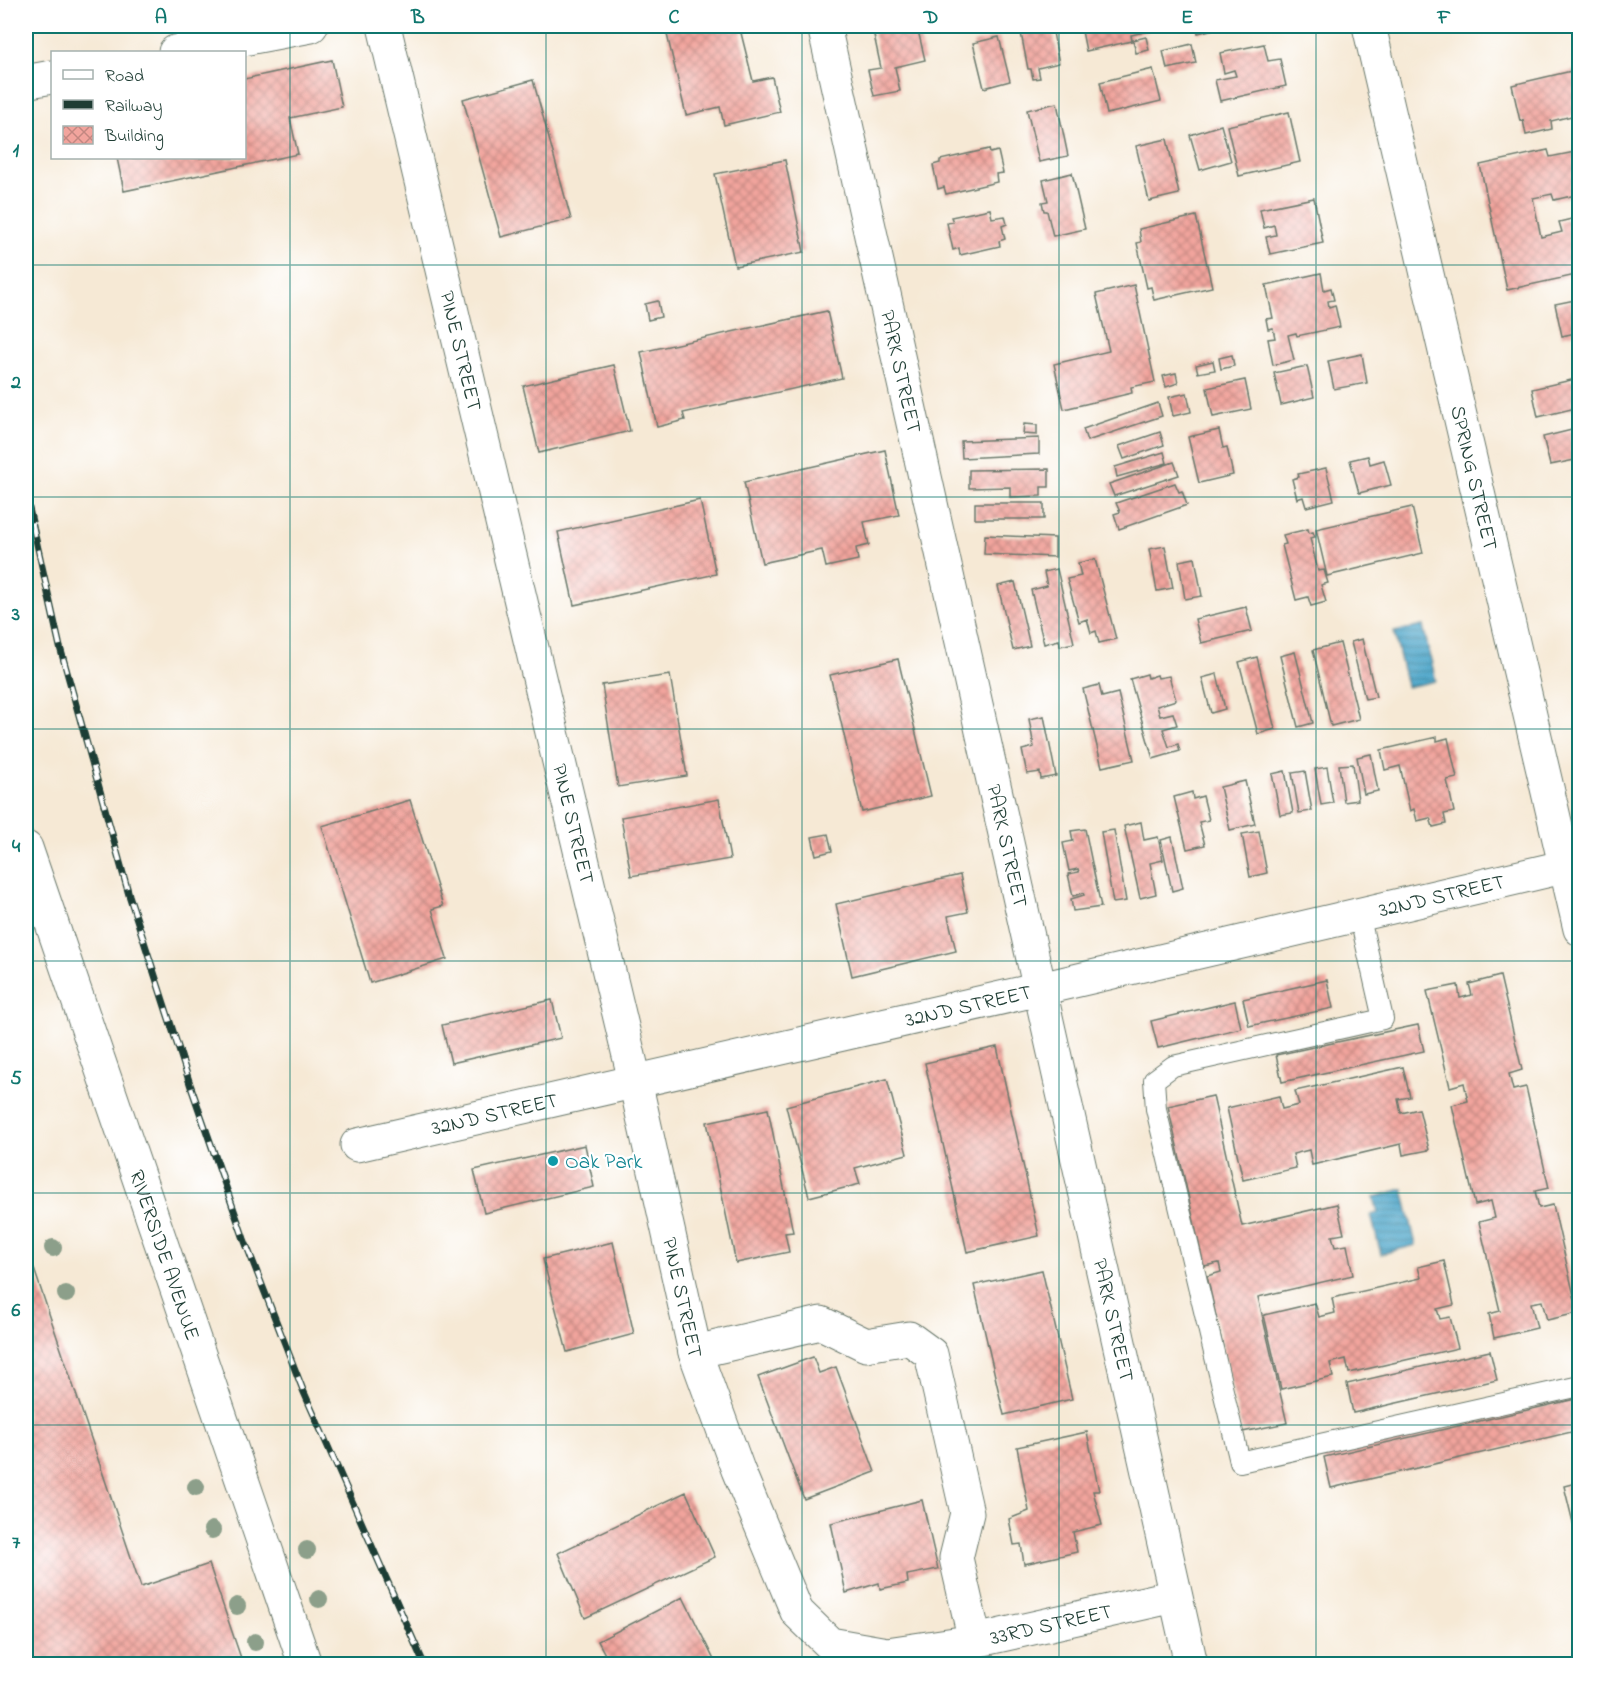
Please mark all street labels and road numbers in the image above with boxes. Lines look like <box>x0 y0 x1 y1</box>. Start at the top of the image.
street label: PINE STREET <box>431 288 488 415</box>
street label: PARK STREET <box>871 307 928 436</box>
street label: SPRING STREET <box>1441 403 1504 554</box>
street label: PINE STREET <box>543 761 601 887</box>
street label: PARK STREET <box>977 782 1034 911</box>
street label: 32ND STREET <box>1376 868 1508 926</box>
street label: 32ND STREET <box>903 978 1035 1036</box>
street label: 32ND STREET <box>429 1087 561 1145</box>
street label: RIVERSIDE AVENUE <box>120 1166 206 1345</box>
street label: PINE STREET <box>653 1235 709 1361</box>
street label: PARK STREET <box>1084 1256 1140 1385</box>
street label: 33RD STREET <box>987 1598 1115 1654</box>

